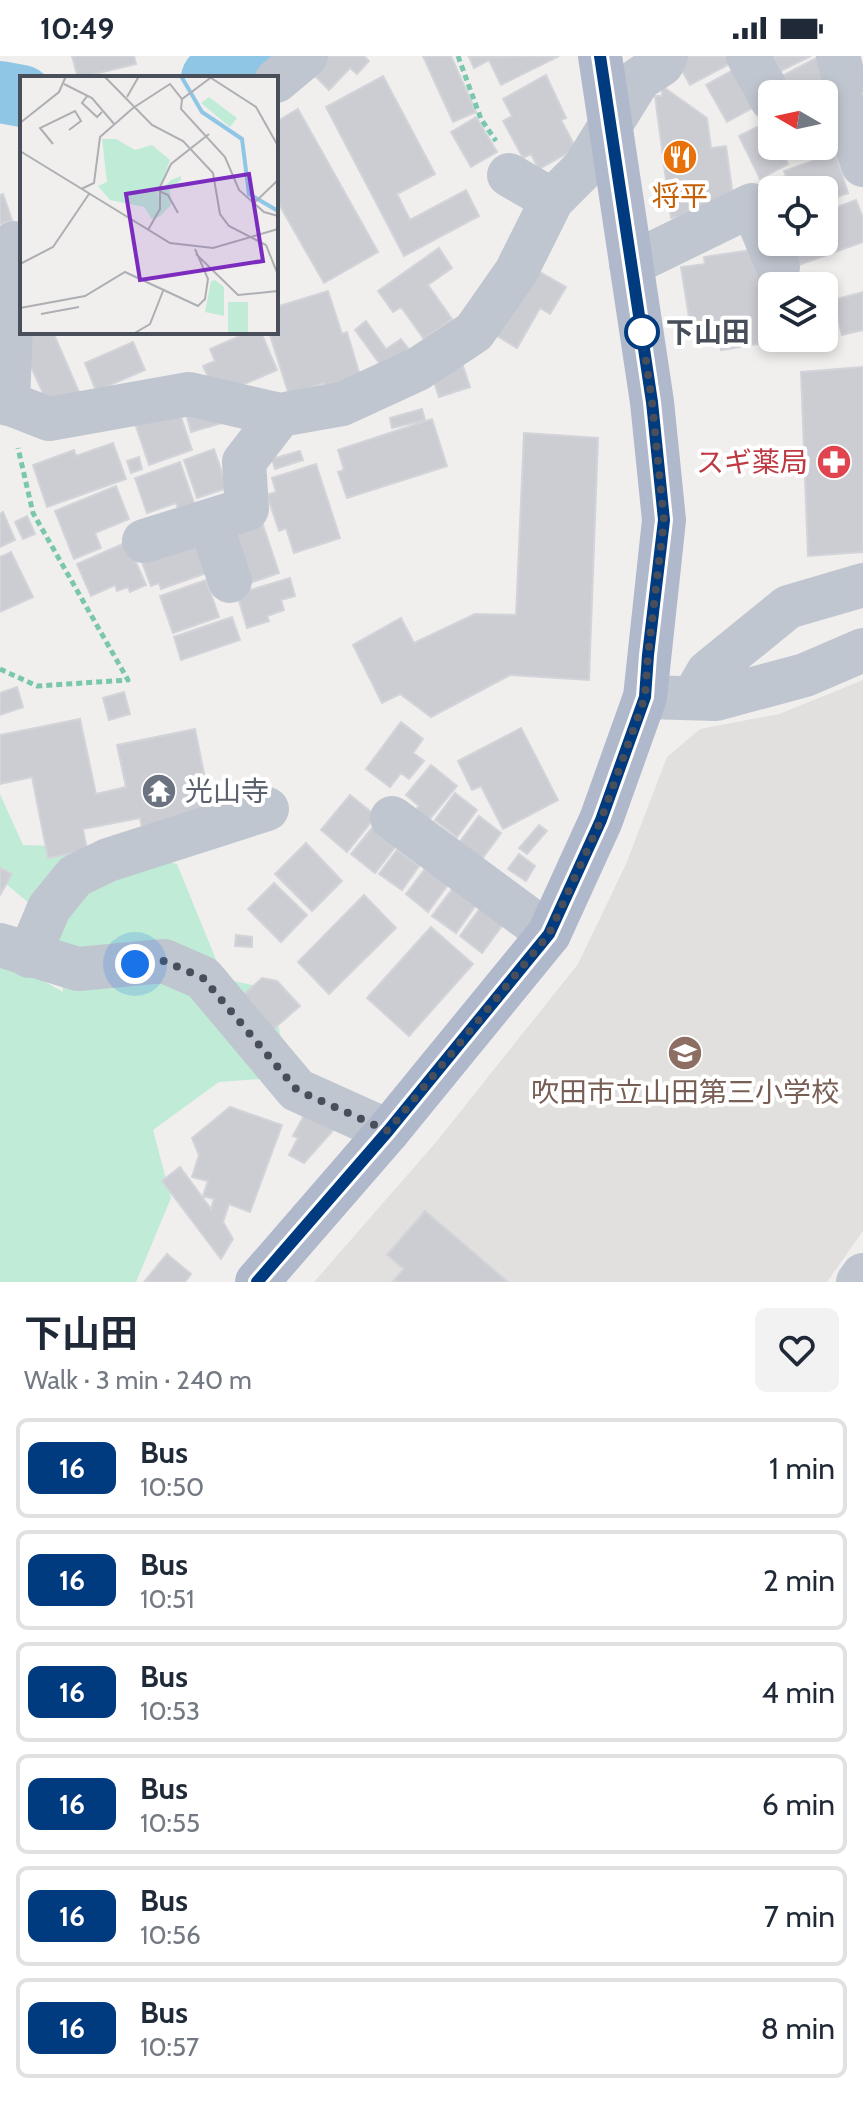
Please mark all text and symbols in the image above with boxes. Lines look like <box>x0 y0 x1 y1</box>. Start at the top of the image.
text: 10:49 <box>40 10 114 47</box>
inset map <box>20 76 278 334</box>
north arrow <box>758 80 838 160</box>
map controls <box>758 80 838 352</box>
restaurant icon: 将平 <box>661 138 699 176</box>
button: locate <box>758 176 838 256</box>
place label: 将平 <box>652 179 708 213</box>
button: layers <box>758 272 838 352</box>
marker: 下山田 <box>625 315 659 349</box>
place label: 下山田 <box>666 315 750 349</box>
pharmacy icon: スギ薬局 <box>815 443 853 481</box>
place label: スギ薬局 <box>696 445 808 479</box>
temple icon: 光山寺 <box>140 772 178 810</box>
place label: 光山寺 <box>185 774 269 808</box>
your location <box>115 944 155 984</box>
school or university icon: 吹田市立山田第三小学校 <box>666 1034 704 1072</box>
place label: 吹田市立山田第三小学校 <box>531 1075 839 1109</box>
button: heart <box>755 1308 839 1392</box>
text: 下山田 <box>24 1310 138 1357</box>
text: Walk · 3 min · 240 m <box>24 1364 252 1396</box>
text: Bus <box>140 1434 188 1471</box>
text: 1 min <box>769 1450 835 1487</box>
text: 16 <box>59 1451 85 1485</box>
text: 10:50 <box>140 1471 204 1503</box>
text: Bus <box>140 1546 188 1583</box>
text: 2 min <box>763 1562 835 1599</box>
text: 16 <box>59 1563 85 1597</box>
text: 10:51 <box>140 1583 195 1615</box>
text: Bus <box>140 1658 188 1695</box>
text: 4 min <box>761 1674 835 1711</box>
text: 16 <box>59 1675 85 1709</box>
text: 10:53 <box>140 1695 200 1727</box>
text: Bus <box>140 1770 188 1807</box>
text: 6 min <box>762 1786 835 1823</box>
text: 16 <box>59 1787 85 1821</box>
text: 10:55 <box>140 1807 200 1839</box>
text: Bus <box>140 1882 188 1919</box>
text: 7 min <box>764 1898 835 1935</box>
text: 16 <box>59 1899 85 1933</box>
text: 10:56 <box>140 1919 201 1951</box>
text: Bus <box>140 1994 188 2031</box>
text: 8 min <box>761 2010 835 2047</box>
text: 16 <box>59 2011 85 2045</box>
text: 10:57 <box>140 2031 199 2063</box>

